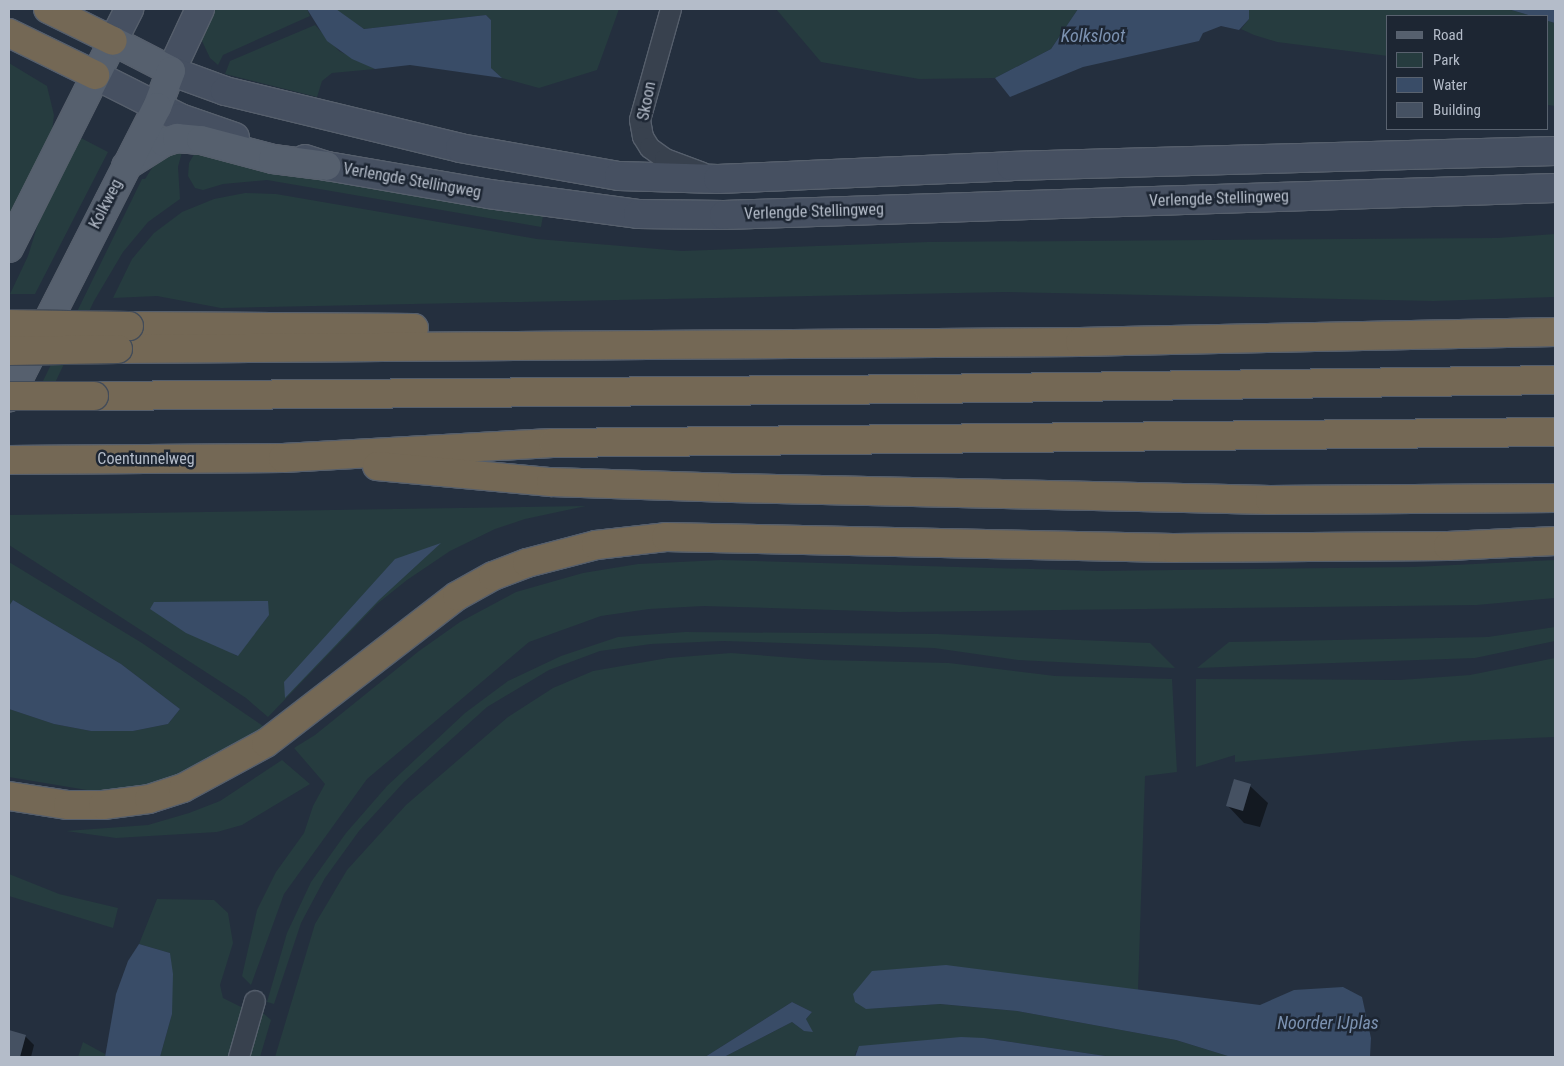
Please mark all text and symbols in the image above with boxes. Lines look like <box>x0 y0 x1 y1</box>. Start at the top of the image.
legend <box>1386 15 1549 130</box>
water label: Kolksloot <box>1061 25 1125 47</box>
text: Road <box>1433 26 1463 44</box>
text: Park <box>1433 51 1460 69</box>
text: Water <box>1433 76 1467 94</box>
street label: Skoon <box>634 80 660 122</box>
text: Building <box>1433 101 1481 119</box>
street label: Verlengde Stellingweg <box>341 159 483 203</box>
street label: Kolkweg <box>85 176 127 232</box>
street label: Verlengde Stellingweg <box>1149 187 1289 211</box>
street label: Verlengde Stellingweg <box>744 200 884 224</box>
street label: Coentunnelweg <box>97 449 195 469</box>
water label: Noorder IJplas <box>1277 1012 1379 1034</box>

